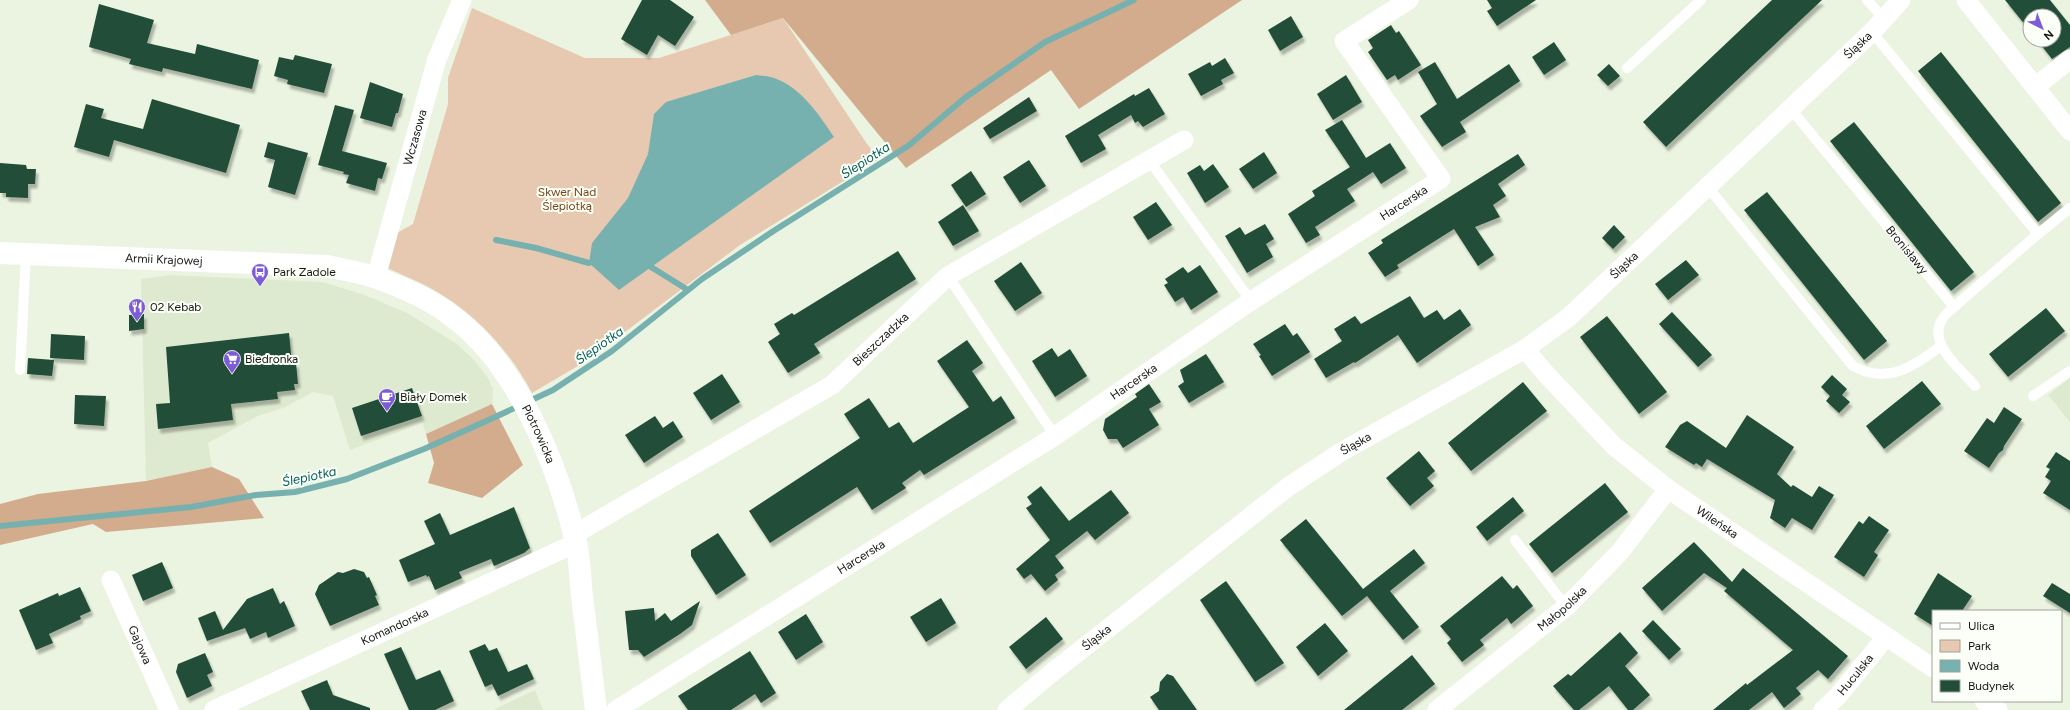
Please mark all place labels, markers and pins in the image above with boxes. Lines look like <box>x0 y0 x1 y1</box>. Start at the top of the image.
bus stop icon: Park Zadole <box>250 262 270 287</box>
place label: Park Zadole <box>273 265 336 279</box>
restaurant icon: 02 Kebab <box>127 297 147 322</box>
place label: 02 Kebab <box>150 300 201 314</box>
supermarket icon: Biedronka <box>222 349 242 374</box>
place label: Biedronka <box>245 352 298 366</box>
cafe icon: Biały Domek <box>377 387 397 412</box>
place label: Biały Domek <box>400 390 467 404</box>

